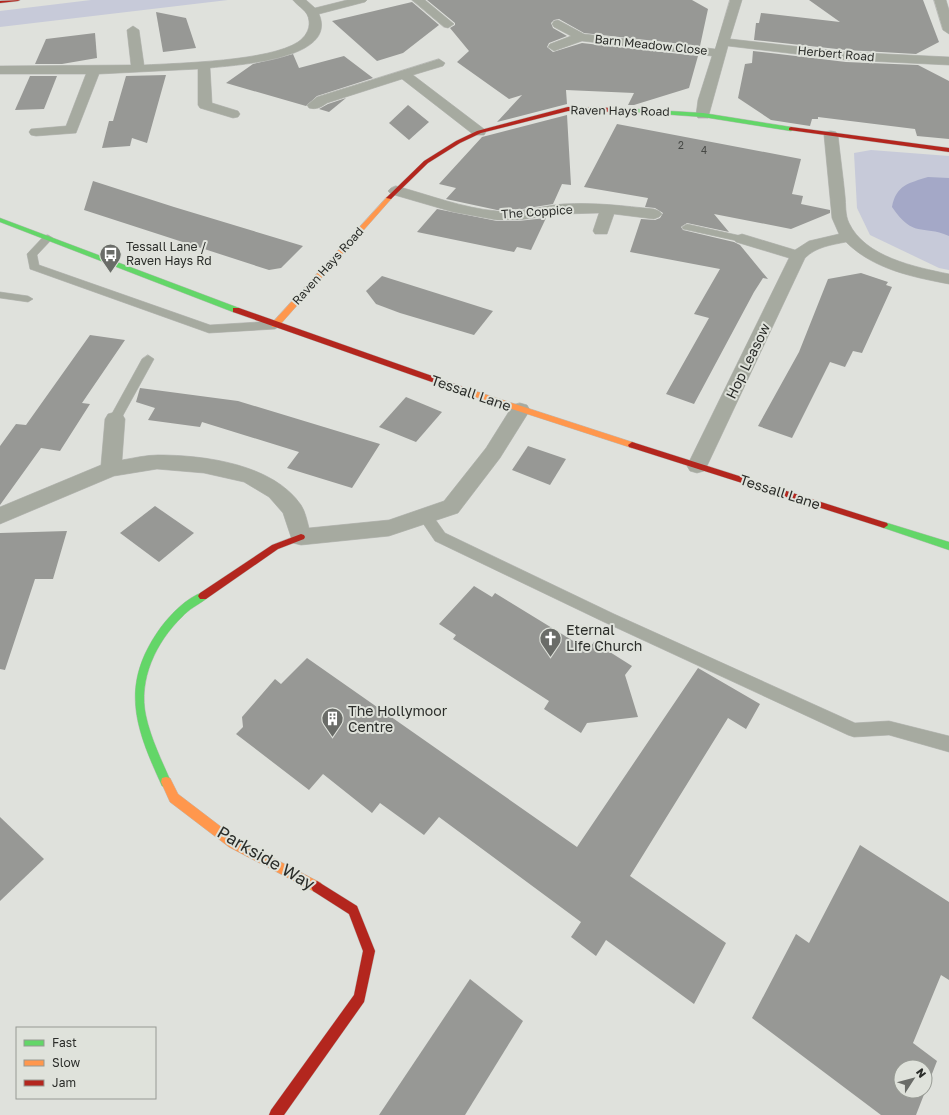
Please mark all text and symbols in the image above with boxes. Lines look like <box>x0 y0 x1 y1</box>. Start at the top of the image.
street label: Barn Meadow Close <box>594 31 708 58</box>
street label: Herbert Road <box>797 43 875 64</box>
street label: Raven Hays Road <box>570 102 670 119</box>
house number: 2 <box>678 139 684 151</box>
house number: 4 <box>701 144 707 156</box>
street label: The Coppice <box>501 202 573 221</box>
street label: Raven Hays Road <box>289 224 367 308</box>
place label: Tessall Lane / Raven Hays Rd <box>126 239 212 268</box>
bus stop icon: Tessall Lane / Raven Hays Rd <box>97 241 123 274</box>
street label: Hop Leasow <box>722 320 773 401</box>
street label: Tessall Lane <box>429 371 513 414</box>
street label: Tessall Lane <box>738 471 822 513</box>
place label: Eternal Life Church <box>566 621 642 654</box>
church icon: Eternal Life Church <box>538 625 564 658</box>
place label: The Hollymoor Centre <box>348 702 448 735</box>
building icon: The Hollymoor Centre <box>319 706 345 739</box>
street label: Parkside Way <box>214 821 319 894</box>
legend <box>16 1027 156 1099</box>
text: Fast <box>52 1035 77 1050</box>
text: Slow <box>52 1055 80 1070</box>
north arrow <box>893 1059 933 1099</box>
text: N <box>914 1066 929 1080</box>
text: Jam <box>52 1075 76 1090</box>

